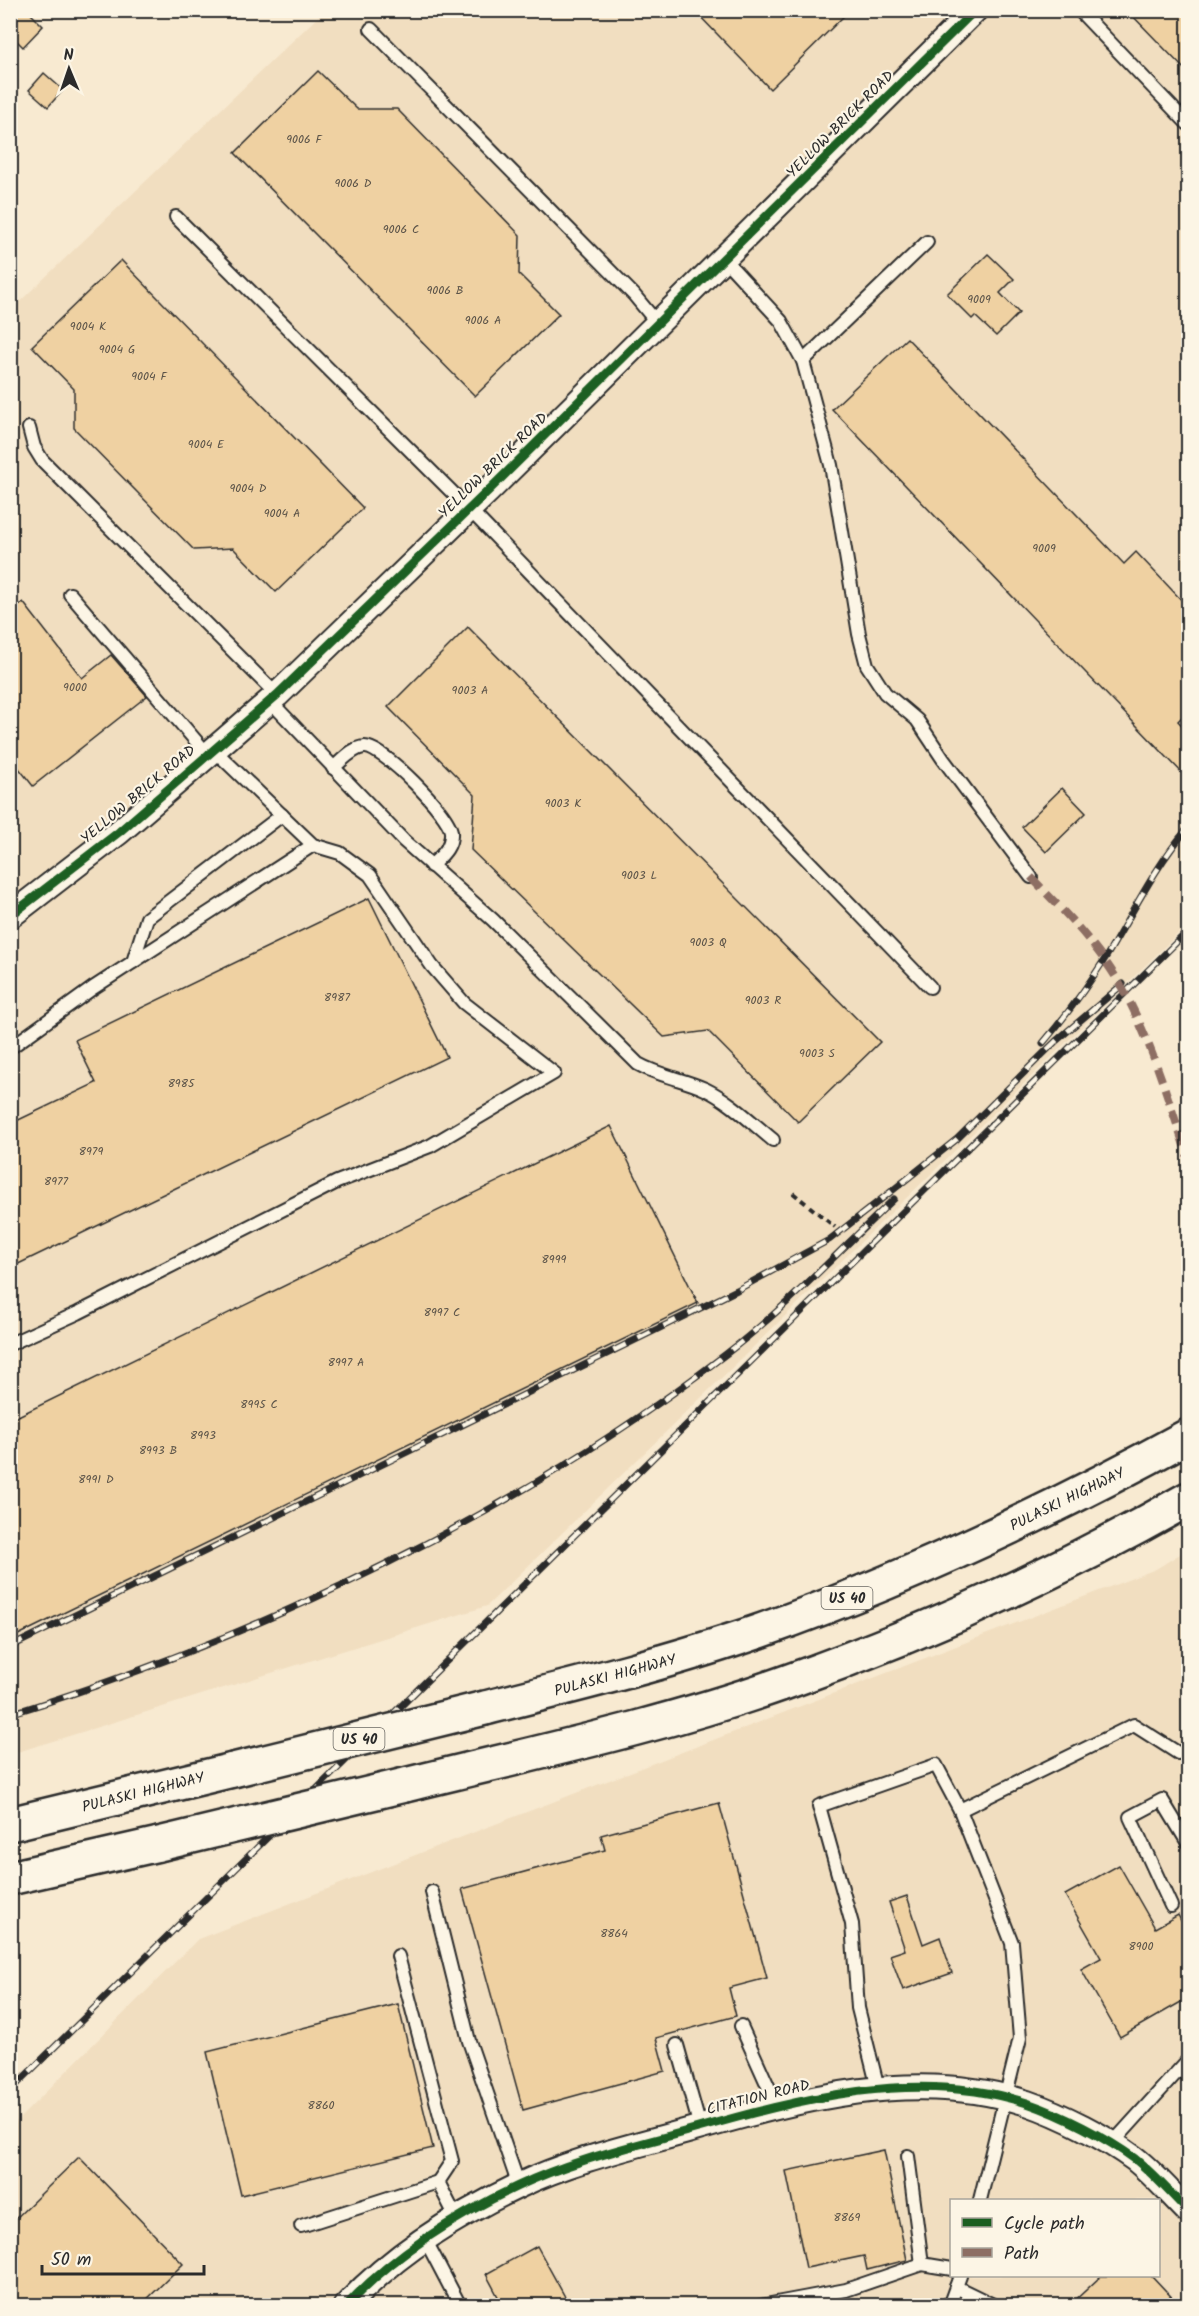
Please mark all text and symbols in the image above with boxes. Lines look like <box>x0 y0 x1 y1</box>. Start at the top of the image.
north arrow <box>39 39 99 99</box>
text: N <box>63 43 74 68</box>
street label: YELLOW BRICK ROAD <box>781 65 900 184</box>
house number: 9006 F <box>286 130 324 149</box>
house number: 9006 D <box>334 174 372 193</box>
house number: 9006 C <box>383 220 419 239</box>
house number: 9006 B <box>427 281 463 300</box>
house number: 9009 <box>967 290 991 309</box>
house number: 9006 A <box>465 311 501 330</box>
house number: 9004 K <box>70 317 107 336</box>
house number: 9004 G <box>99 340 135 359</box>
house number: 9004 F <box>131 367 168 386</box>
street label: YELLOW BRICK ROAD <box>433 407 554 524</box>
house number: 9004 E <box>188 435 225 454</box>
house number: 9004 D <box>229 479 267 498</box>
house number: 9004 A <box>264 504 300 523</box>
house number: 9009 <box>1032 539 1056 558</box>
house number: 9000 <box>63 678 87 697</box>
house number: 9003 A <box>452 681 488 700</box>
street label: YELLOW BRICK ROAD <box>76 739 202 850</box>
house number: 9003 K <box>545 794 582 813</box>
house number: 9003 L <box>621 866 657 885</box>
house number: 9003 Q <box>689 933 727 952</box>
house number: 8987 <box>324 988 350 1007</box>
house number: 9003 R <box>745 991 781 1010</box>
house number: 9003 S <box>799 1044 836 1063</box>
house number: 8985 <box>168 1074 196 1093</box>
house number: 8979 <box>79 1142 103 1161</box>
house number: 8977 <box>44 1172 69 1191</box>
house number: 8999 <box>542 1250 567 1269</box>
house number: 8997 C <box>424 1303 460 1322</box>
house number: 8997 A <box>328 1353 364 1372</box>
house number: 8995 C <box>240 1395 278 1414</box>
house number: 8993 <box>190 1426 216 1445</box>
house number: 8993 B <box>139 1441 177 1460</box>
street label: PULASKI HIGHWAY <box>1006 1461 1130 1538</box>
house number: 8991 D <box>78 1470 114 1489</box>
road number: US 40 <box>822 1587 872 1609</box>
street label: PULASKI HIGHWAY <box>552 1648 680 1704</box>
road number: US 40 <box>334 1728 385 1750</box>
street label: PULASKI HIGHWAY <box>80 1766 208 1820</box>
house number: 8864 <box>600 1924 628 1943</box>
house number: 8900 <box>1128 1937 1154 1956</box>
street label: CITATION ROAD <box>704 2073 813 2122</box>
house number: 8860 <box>307 2096 335 2115</box>
legend <box>950 2199 1160 2277</box>
house number: 8869 <box>834 2208 861 2227</box>
text: Cycle path <box>1004 2210 1085 2239</box>
scale bar <box>42 2238 204 2276</box>
text: Path <box>1004 2240 1039 2269</box>
text: 50 m <box>51 2246 91 2275</box>

